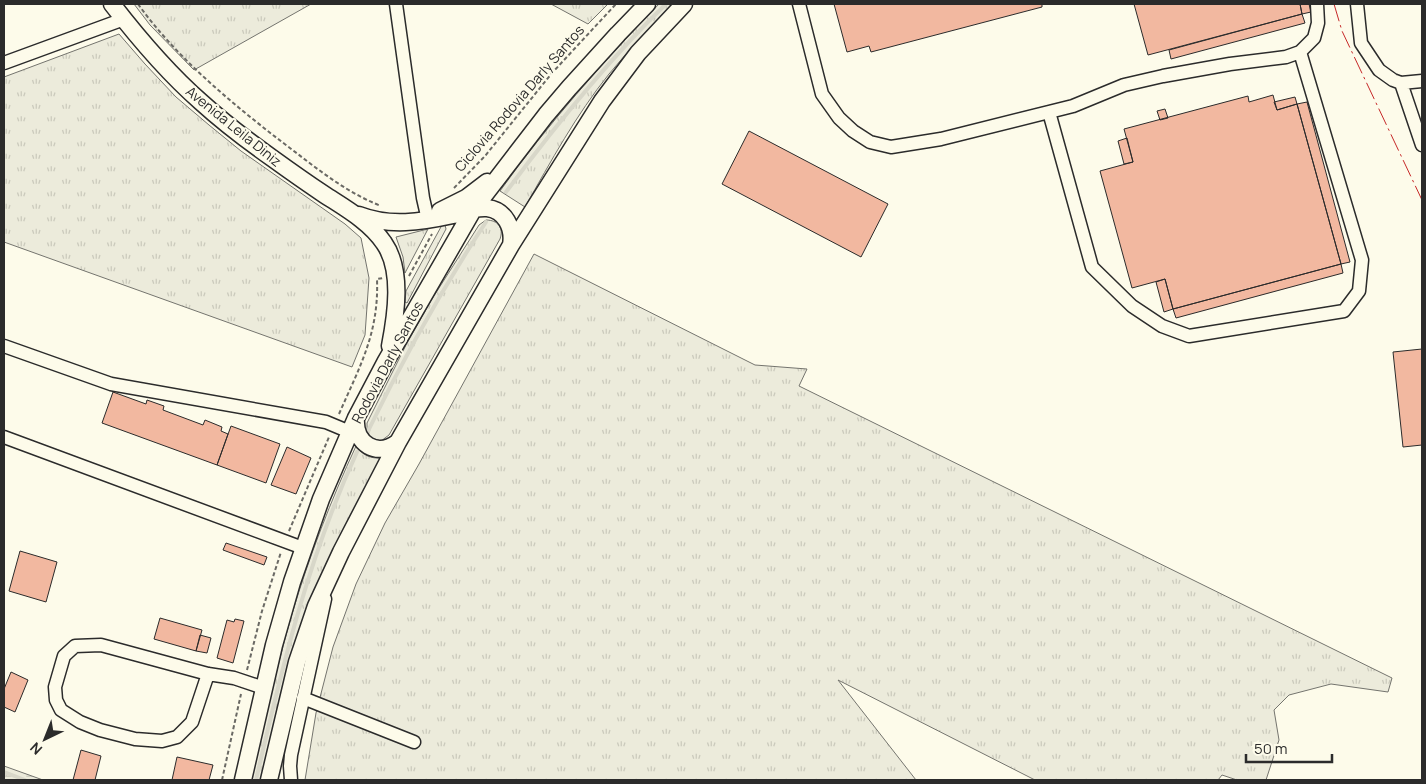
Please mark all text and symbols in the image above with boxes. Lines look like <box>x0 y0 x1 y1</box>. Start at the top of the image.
street label: Ciclovia Rodovia Darly Santos <box>450 21 588 175</box>
street label: Avenida Leila Diniz <box>182 82 286 170</box>
street label: Rodovia Darly Santos <box>347 298 427 426</box>
north arrow <box>20 714 70 764</box>
scale bar <box>1246 732 1332 764</box>
text: N <box>26 738 46 759</box>
text: 50 m <box>1254 738 1288 759</box>

